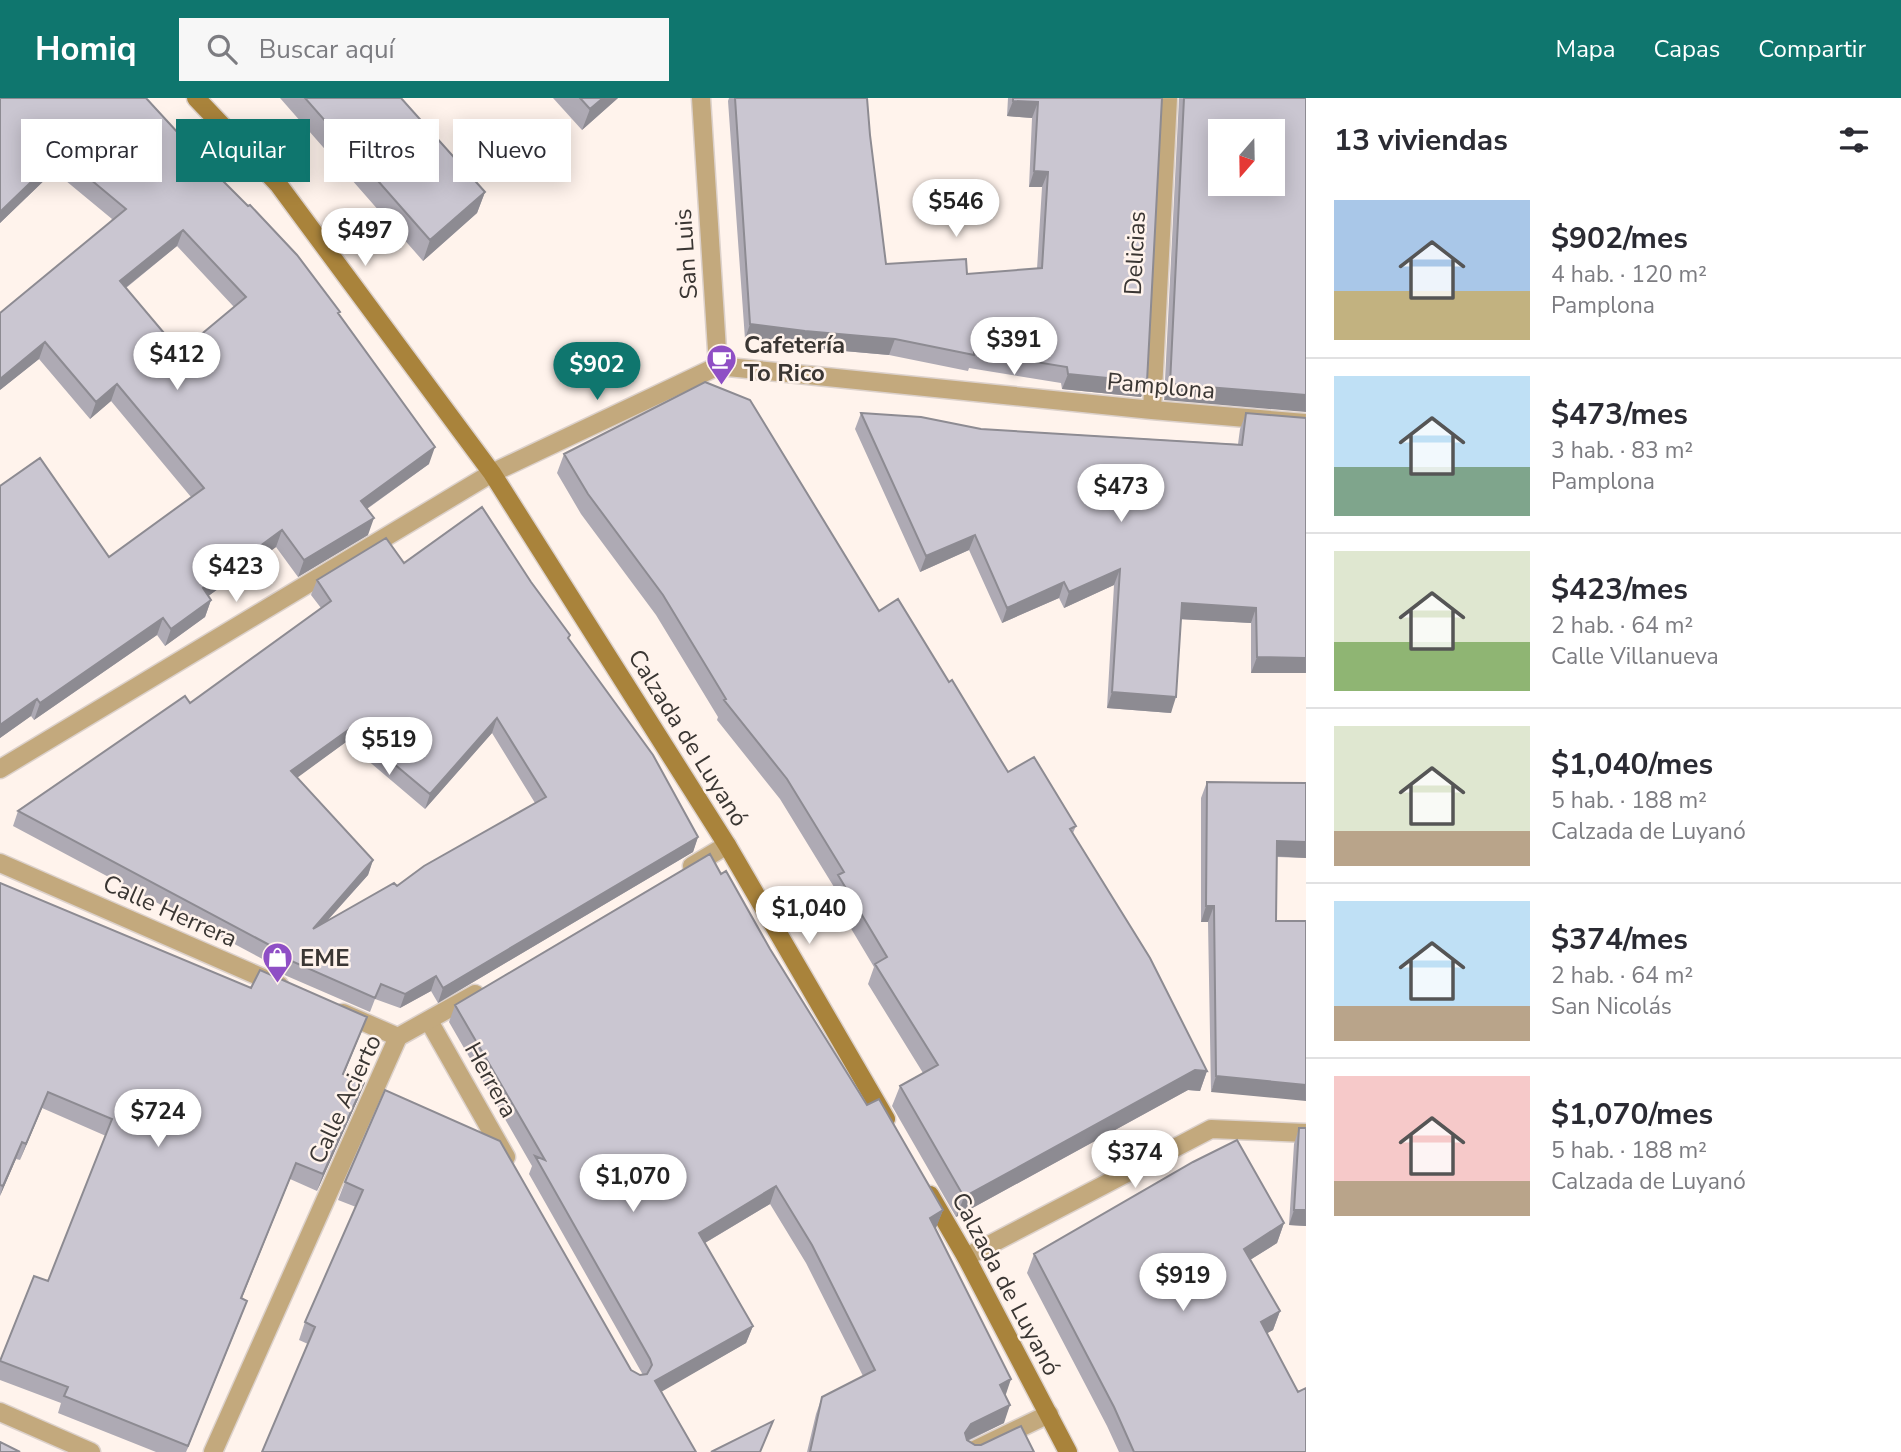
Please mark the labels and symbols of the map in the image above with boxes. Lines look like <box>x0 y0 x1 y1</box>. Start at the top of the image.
north arrow <box>1208 119 1284 196</box>
pin: $546 <box>915 180 997 239</box>
pin: $497 <box>324 208 406 268</box>
street label: San Luis <box>667 208 705 300</box>
street label: Delicias <box>1117 210 1153 296</box>
pin: $391 <box>973 317 1055 377</box>
place label: Cafetería To Rico <box>744 329 845 389</box>
pin: $412 <box>136 332 218 392</box>
pin: $902 <box>556 342 638 402</box>
cafe icon: Cafetería To Rico <box>704 342 738 386</box>
street label: Pamplona <box>1106 365 1216 407</box>
pin: $473 <box>1080 464 1162 524</box>
pin: $423 <box>195 545 277 604</box>
street label: Calzada de Luyanó <box>621 643 755 833</box>
pin: $519 <box>348 718 430 777</box>
street label: Calle Herrera <box>98 867 242 955</box>
pin: $1,040 <box>752 886 866 946</box>
shop icon: EME <box>260 941 294 985</box>
place label: EME <box>300 942 350 974</box>
street label: Calle Acierto <box>301 1029 389 1169</box>
street label: Herrera <box>457 1036 525 1124</box>
pin: $724 <box>117 1090 199 1149</box>
pin: $374 <box>1094 1130 1176 1190</box>
pin: $1,070 <box>576 1154 690 1214</box>
street label: Calzada de Luyanó <box>944 1187 1068 1381</box>
pin: $919 <box>1142 1254 1224 1313</box>

